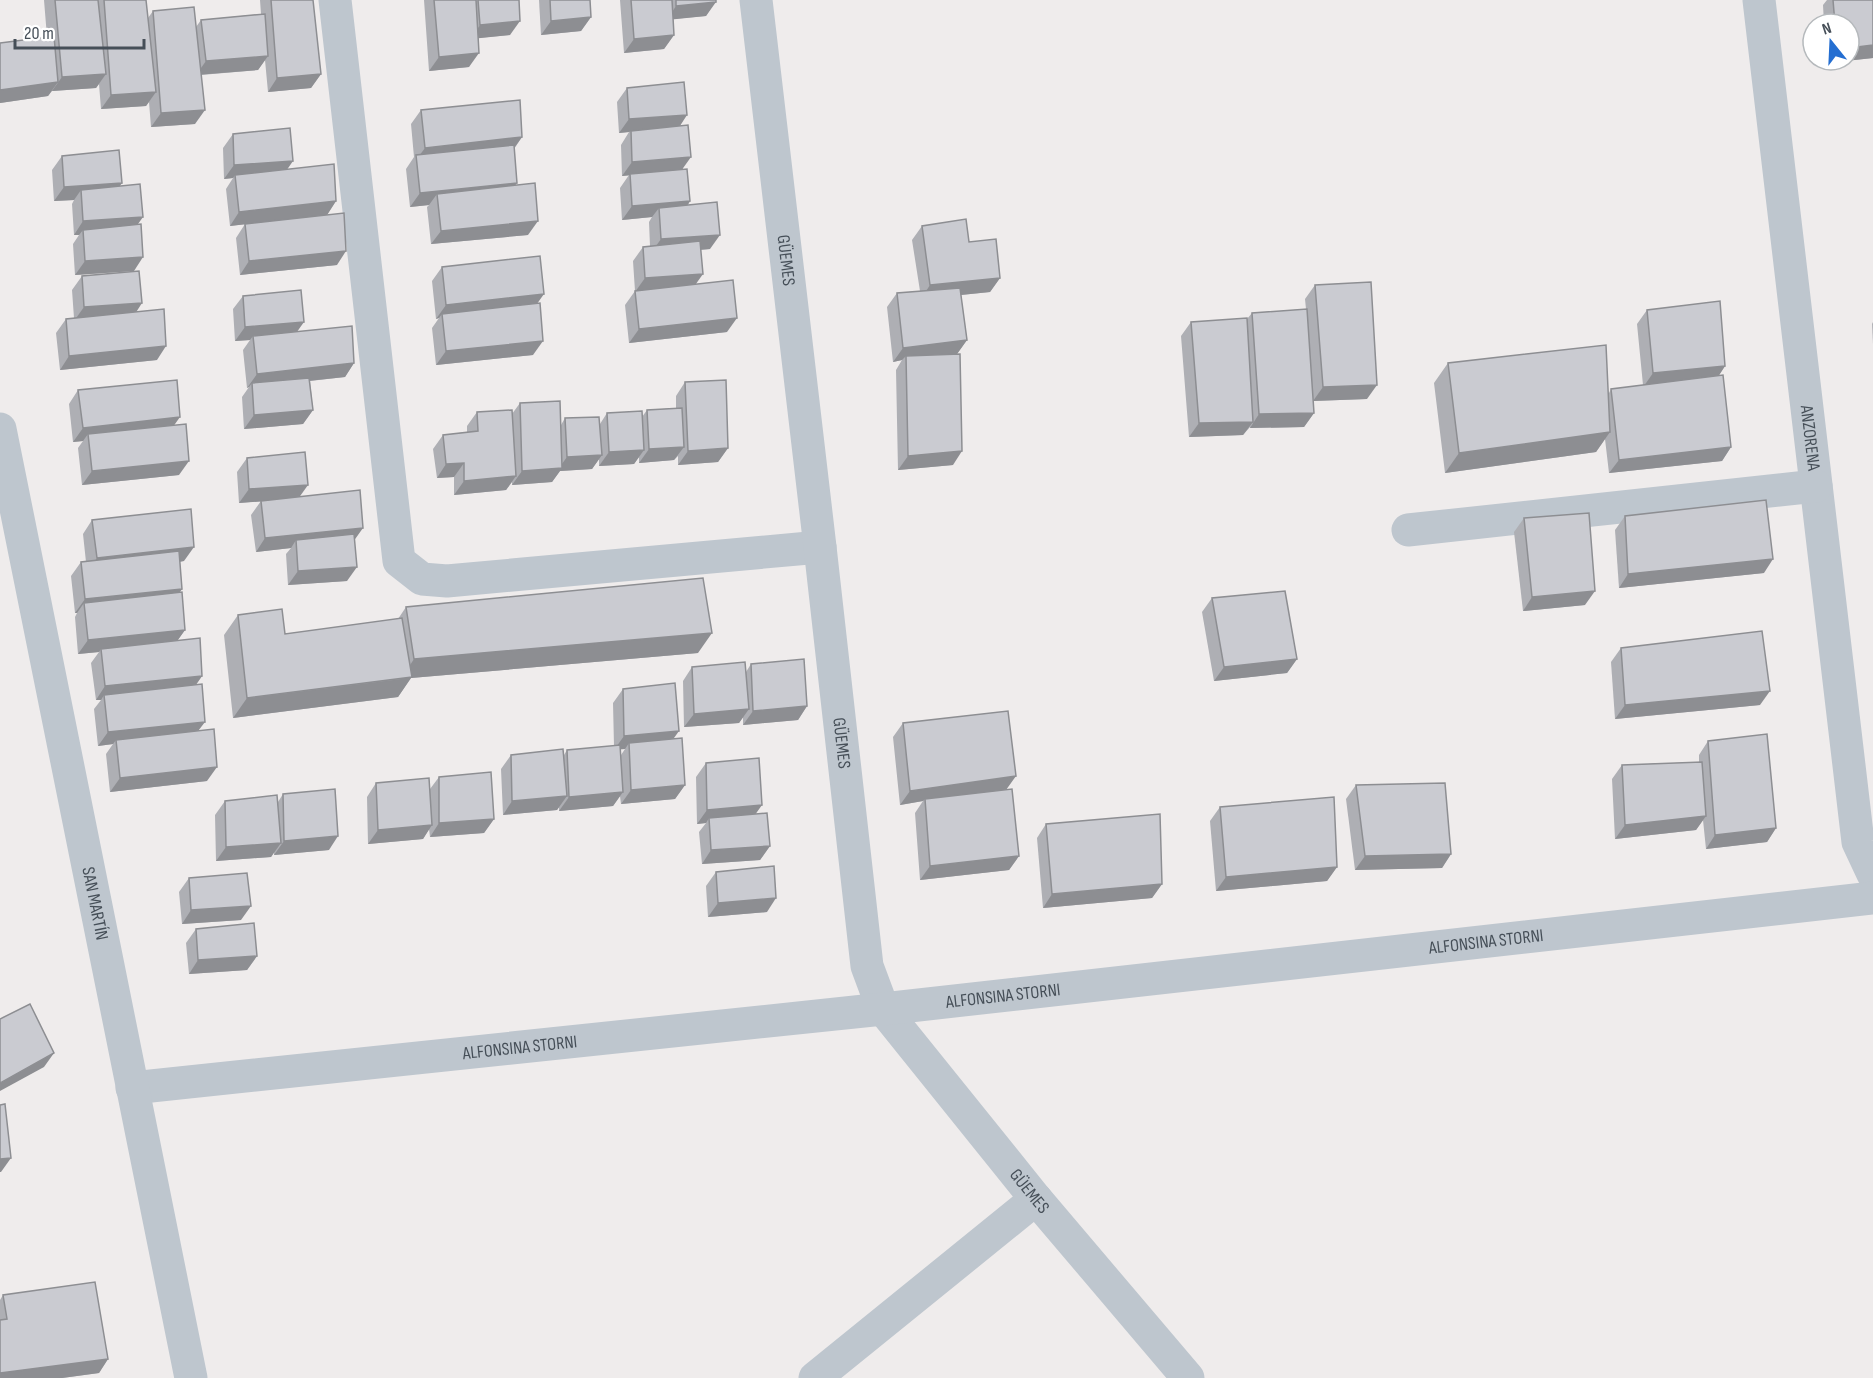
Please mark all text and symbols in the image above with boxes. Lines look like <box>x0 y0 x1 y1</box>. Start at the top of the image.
scale bar <box>15 12 144 50</box>
north arrow <box>1801 12 1861 72</box>
text: N <box>1820 19 1834 40</box>
text: 20 m <box>24 23 54 44</box>
street label: GÜEMES <box>773 234 800 287</box>
street label: ANZORENA <box>1796 403 1825 472</box>
street label: GÜEMES <box>829 716 855 770</box>
street label: SAN MARTÍN <box>78 865 113 942</box>
street label: ALFONSINA STORNI <box>1427 925 1544 958</box>
street label: ALFONSINA STORNI <box>944 979 1061 1012</box>
street label: ALFONSINA STORNI <box>461 1031 578 1064</box>
street label: GÜEMES <box>1005 1165 1054 1218</box>

